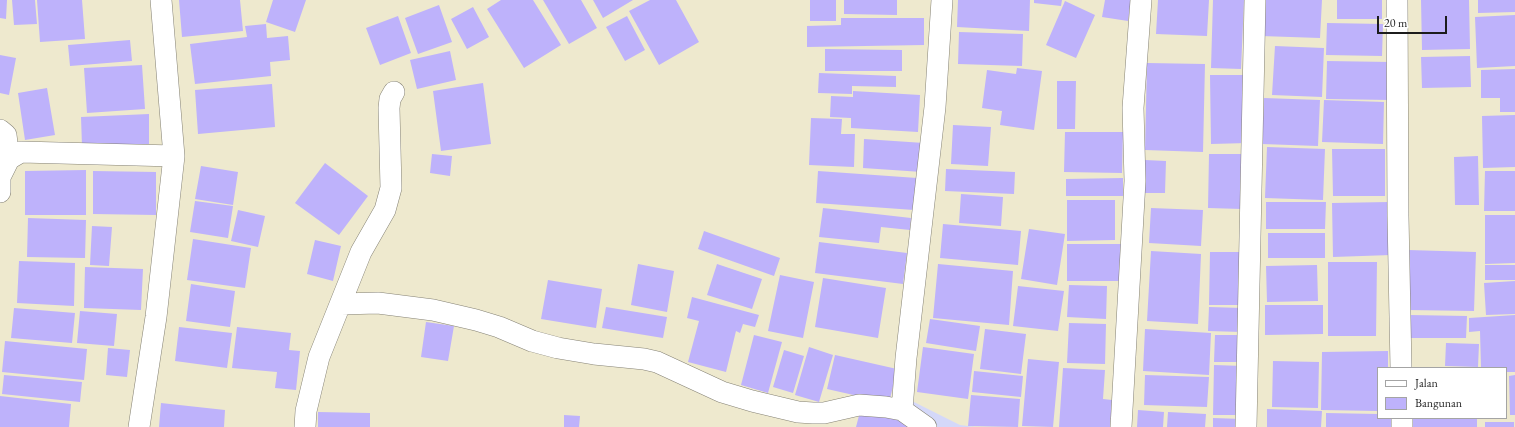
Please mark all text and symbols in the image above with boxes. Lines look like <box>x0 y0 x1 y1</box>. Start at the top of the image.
scale bar <box>1379 8 1449 34</box>
text: 20 m <box>1384 15 1407 31</box>
legend <box>1377 367 1507 419</box>
text: Jalan <box>1415 375 1438 391</box>
text: Bangunan <box>1415 395 1462 411</box>

